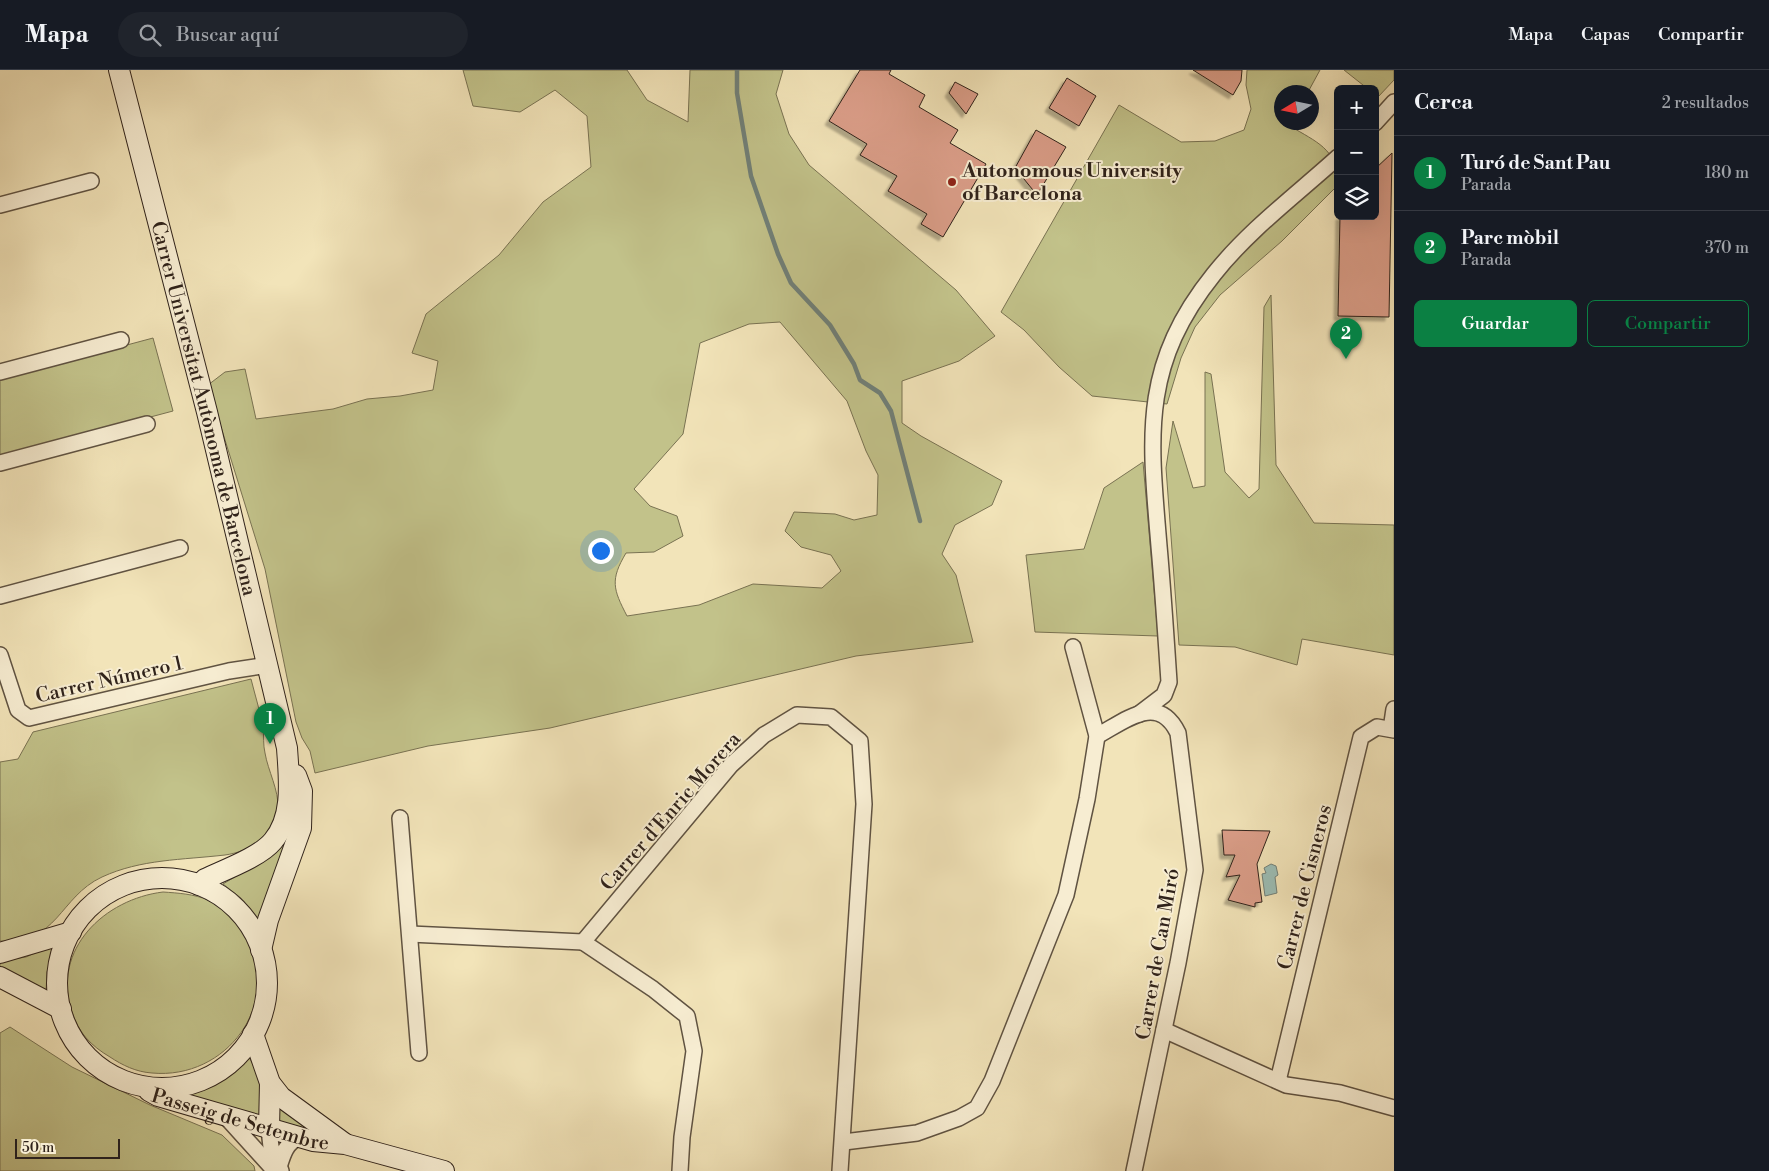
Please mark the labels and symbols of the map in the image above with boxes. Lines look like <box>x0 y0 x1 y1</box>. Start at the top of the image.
north arrow <box>1274 85 1319 130</box>
place label: Autonomous University of Barcelona <box>961 159 1183 207</box>
marker: Autonomous University of Barcelona <box>946 176 958 188</box>
street label: Carrer Universitat Autònoma de Barcelona <box>144 219 262 599</box>
pin: 2 <box>1330 318 1362 359</box>
your location <box>588 538 614 564</box>
street label: Carrer Número 1 <box>33 651 186 710</box>
pin: 1 <box>254 703 286 744</box>
street label: Carrer d'Enric Morera <box>595 727 747 896</box>
street label: Carrer de Cisneros <box>1273 802 1338 973</box>
street label: Carrer de Can Miró <box>1131 867 1186 1042</box>
street label: Passeig de Setembre <box>148 1084 330 1156</box>
scale bar <box>15 1136 120 1159</box>

